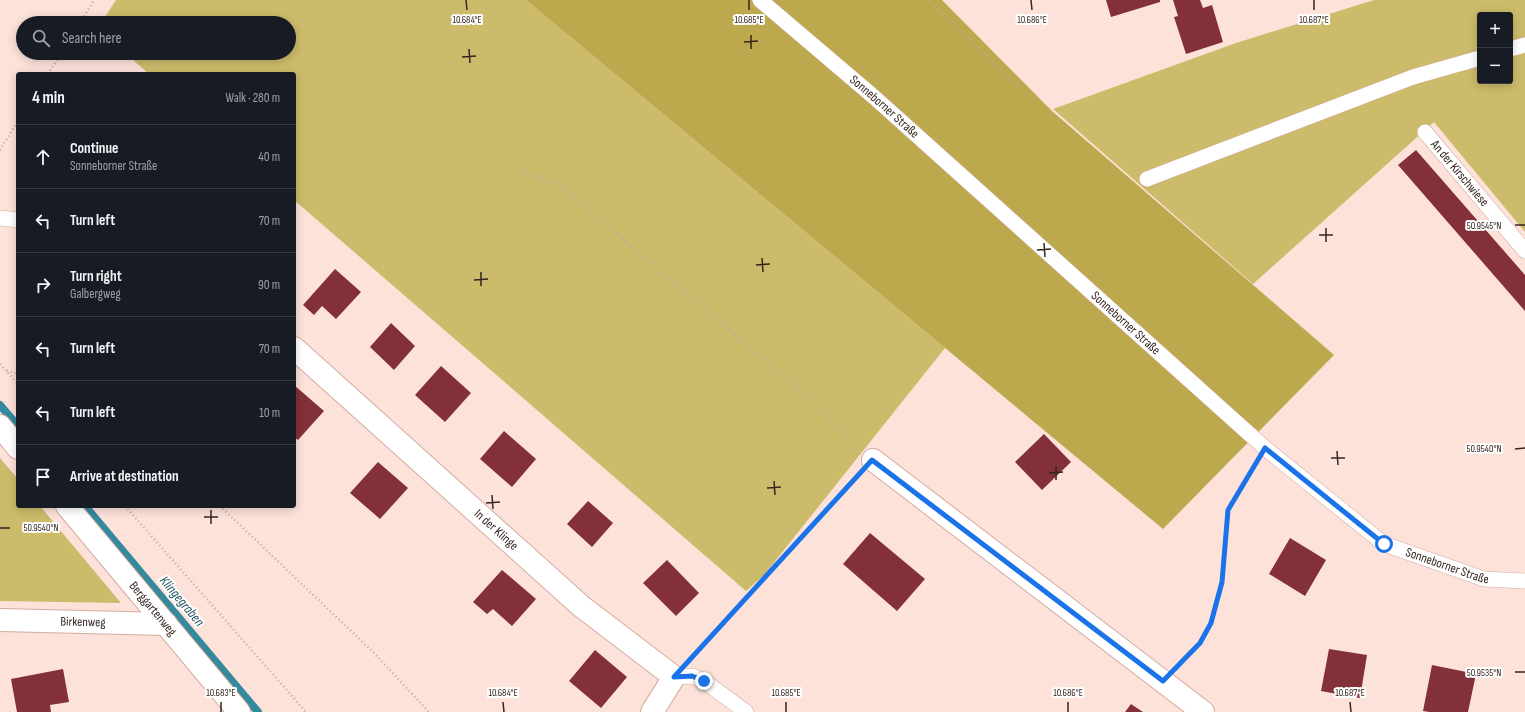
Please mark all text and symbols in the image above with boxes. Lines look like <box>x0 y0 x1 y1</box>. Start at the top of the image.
map controls <box>1477 12 1513 84</box>
button: + <box>1477 12 1513 48</box>
text: 10.684°E <box>452 14 482 26</box>
text: 10.685°E <box>734 14 764 26</box>
text: 10.686°E <box>1017 14 1047 26</box>
text: 10.687°E <box>1299 14 1329 26</box>
search box <box>16 16 296 60</box>
icon: search <box>30 27 52 49</box>
text: Search here <box>62 29 122 48</box>
button: − <box>1477 48 1513 84</box>
street label: Sonneborner Straße <box>846 72 922 142</box>
text: 4 min <box>32 88 65 108</box>
text: Walk · 280 m <box>226 90 280 106</box>
street label: An der Kirschwiese <box>1427 136 1492 210</box>
text: Continue <box>70 139 119 158</box>
icon: ahead <box>32 146 54 168</box>
text: 40 m <box>258 149 280 165</box>
text: Sonneborner Straße <box>70 158 157 174</box>
icon: left <box>32 210 54 232</box>
text: Turn left <box>70 211 115 230</box>
text: 70 m <box>259 213 280 229</box>
text: 50.9545°N <box>1467 220 1501 232</box>
text: Turn right <box>70 267 122 286</box>
icon: right <box>32 274 54 296</box>
text: 90 m <box>258 277 280 293</box>
text: Galbergweg <box>70 286 121 302</box>
street label: Sonneborner Straße <box>1088 288 1164 358</box>
icon: left <box>32 338 54 360</box>
text: Turn left <box>70 339 115 358</box>
text: 70 m <box>259 341 280 357</box>
icon: left <box>32 402 54 424</box>
text: Turn left <box>70 403 115 422</box>
text: 10 m <box>259 405 280 421</box>
text: 50.9540°N <box>1466 443 1502 455</box>
icon: arrive <box>32 466 54 488</box>
text: Arrive at destination <box>70 467 179 486</box>
street label: In der Klinge <box>471 506 522 554</box>
text: 50.9540°N <box>23 522 59 534</box>
route start <box>1375 535 1393 553</box>
street label: Sonneborner Straße <box>1403 544 1489 587</box>
water label: Klingegraben <box>156 572 208 630</box>
street label: Berggartenweg <box>126 578 180 639</box>
street label: Birkenweg <box>60 613 106 631</box>
text: 50.9535°N <box>1467 667 1501 679</box>
route end <box>695 672 713 690</box>
text: 10.683°E <box>206 687 236 699</box>
text: 10.684°E <box>488 687 518 699</box>
text: 10.685°E <box>771 687 801 699</box>
text: 10.686°E <box>1053 687 1083 699</box>
text: 10.687°E <box>1335 687 1365 699</box>

